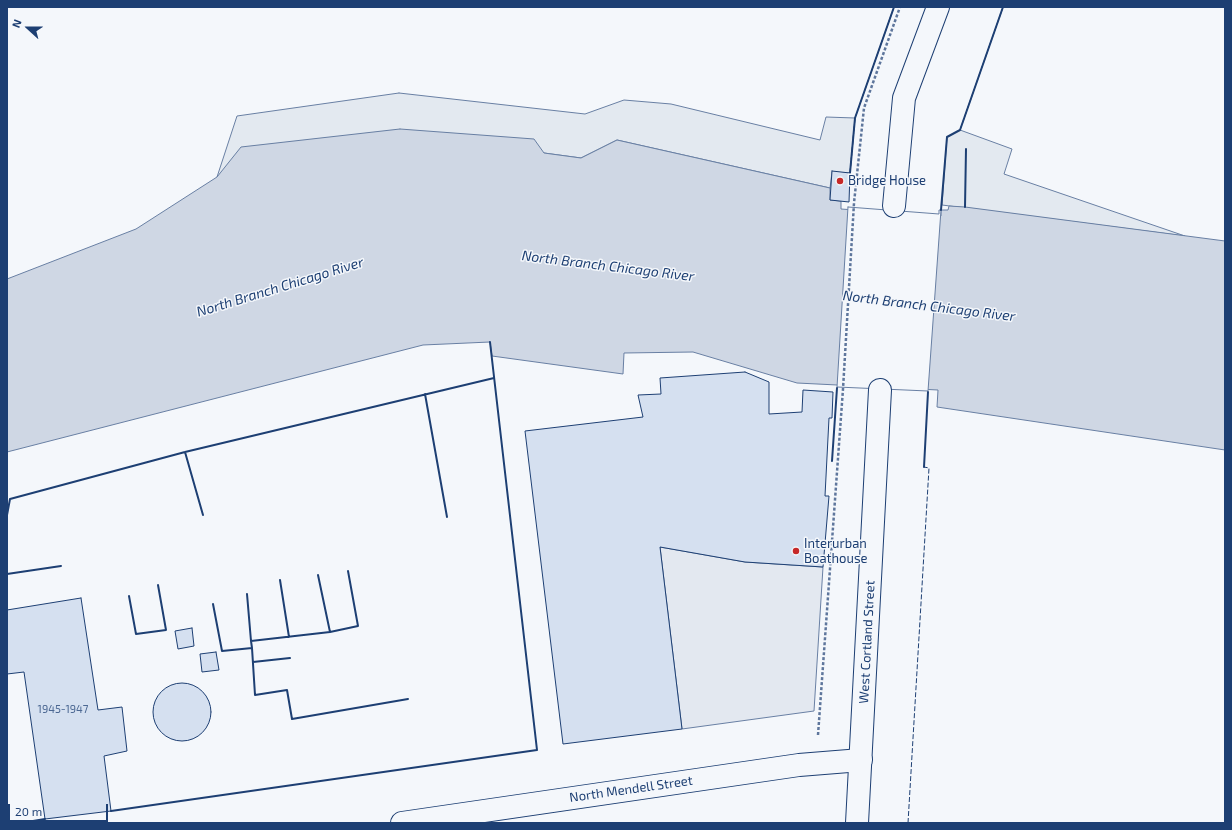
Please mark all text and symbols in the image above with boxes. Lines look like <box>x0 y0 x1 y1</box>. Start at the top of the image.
north arrow <box>8 8 48 48</box>
text: N <box>9 17 24 30</box>
place label: Bridge House <box>848 173 926 189</box>
marker: Bridge House <box>835 176 845 186</box>
water label: North Branch Chicago River <box>521 247 695 285</box>
water label: North Branch Chicago River <box>194 254 366 320</box>
water label: North Branch Chicago River <box>842 287 1016 325</box>
place label: Interurban Boathouse <box>804 536 867 567</box>
marker: Interurban Boathouse <box>791 546 801 556</box>
street label: West Cortland Street <box>856 580 878 704</box>
house number: 1945-1947 <box>38 702 88 716</box>
street label: North Mendell Street <box>568 773 694 805</box>
scale bar <box>10 796 110 822</box>
text: 20 m <box>15 804 42 818</box>

